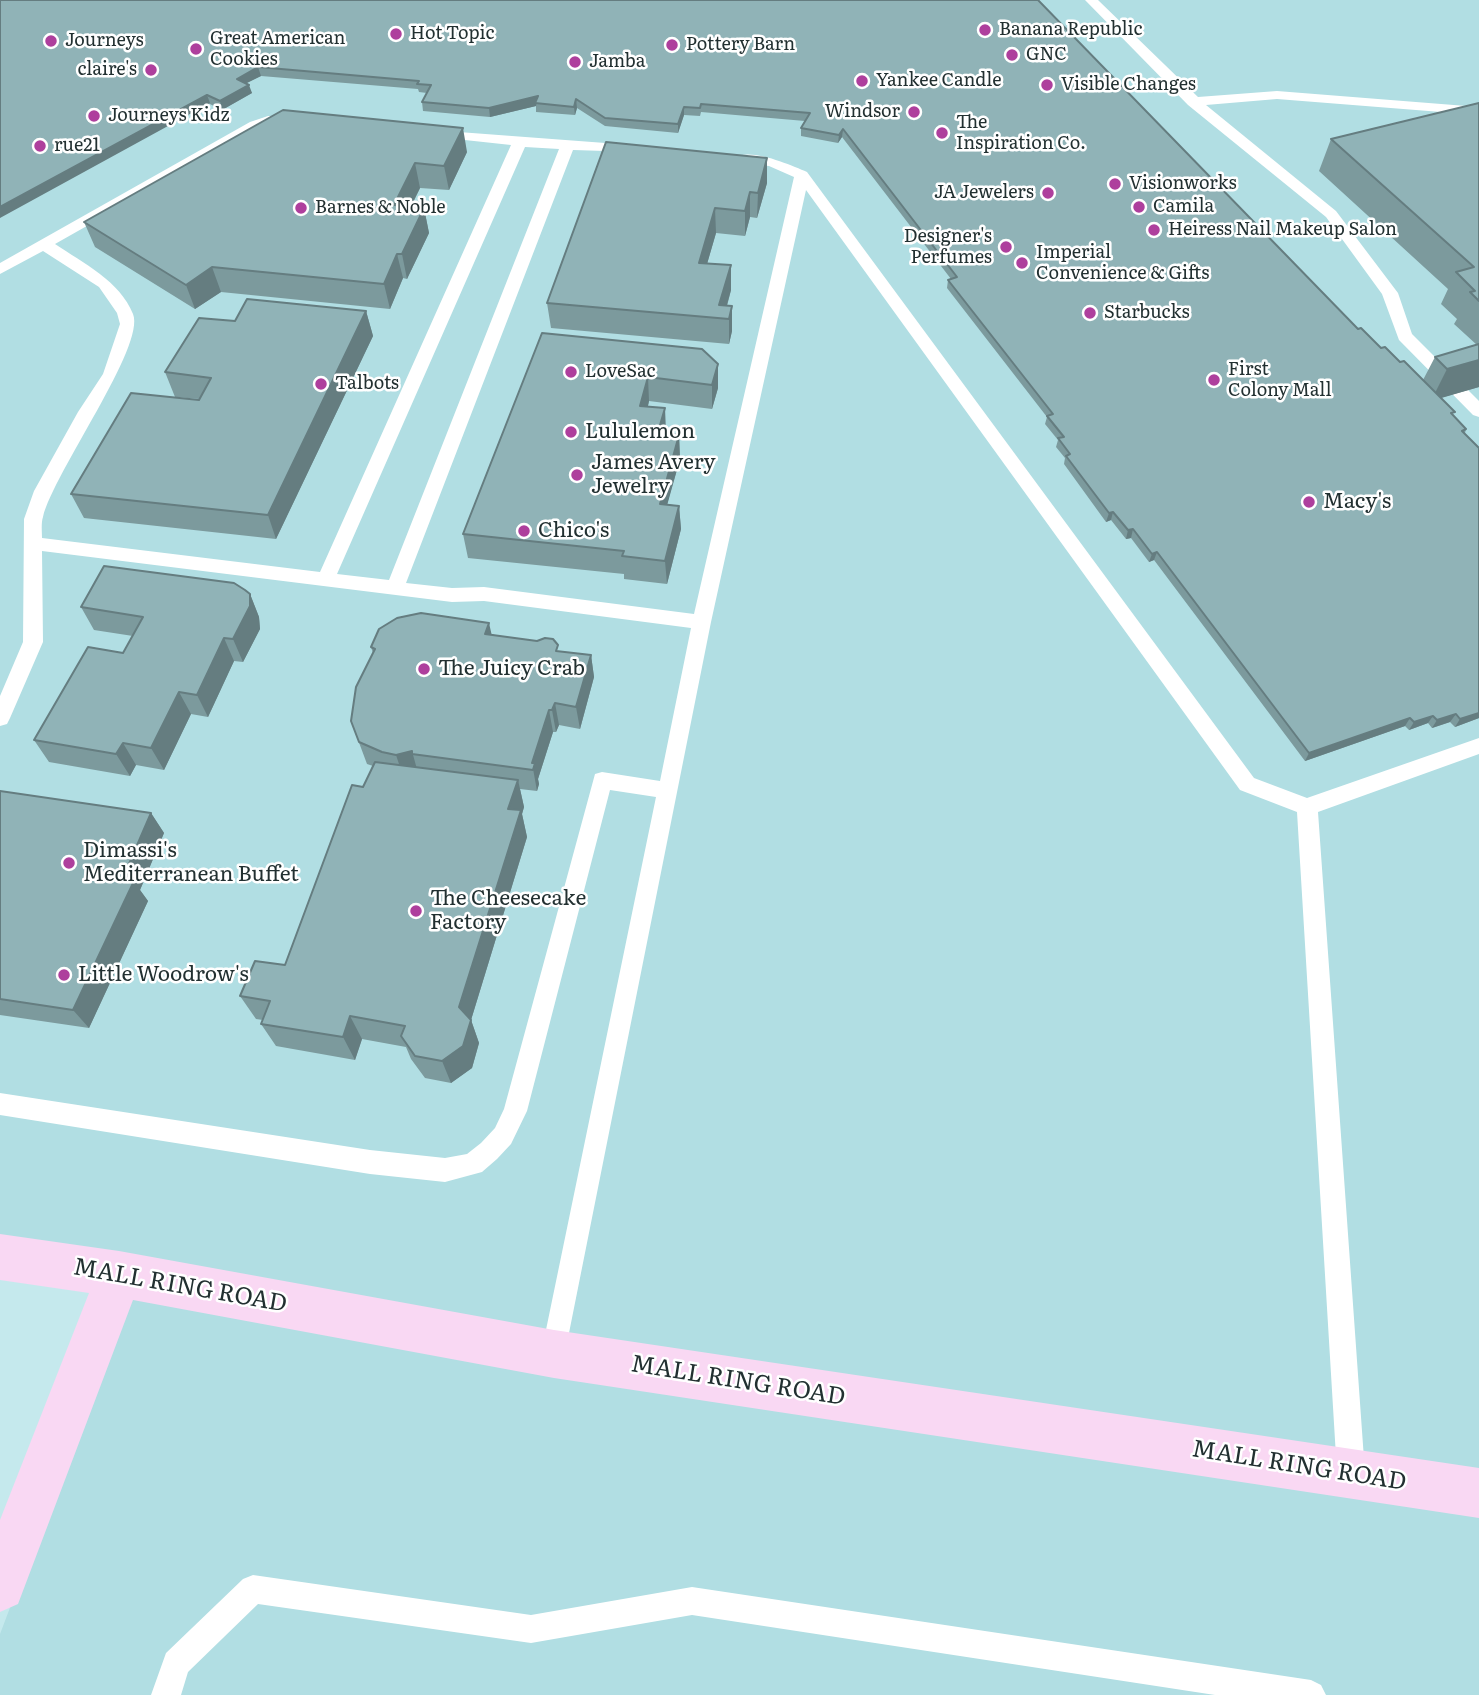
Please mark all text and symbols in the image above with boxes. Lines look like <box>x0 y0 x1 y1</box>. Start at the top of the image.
place label: Banana Republic <box>999 19 1142 41</box>
marker: Banana Republic <box>977 22 993 38</box>
place label: Hot Topic <box>410 23 495 45</box>
marker: Hot Topic <box>388 26 404 42</box>
place label: Great American Cookies <box>210 28 346 70</box>
place label: Journeys <box>65 30 144 52</box>
marker: Journeys <box>43 33 59 49</box>
place label: Pottery Barn <box>686 34 795 56</box>
marker: Pottery Barn <box>664 37 680 53</box>
marker: Great American Cookies <box>188 41 204 57</box>
place label: GNC <box>1026 44 1067 66</box>
marker: GNC <box>1004 47 1020 63</box>
place label: Jamba <box>589 51 645 73</box>
marker: Jamba <box>567 54 583 70</box>
place label: claire's <box>77 59 137 81</box>
marker: claire's <box>143 62 159 78</box>
place label: Yankee Candle <box>876 70 1002 92</box>
marker: Yankee Candle <box>854 73 870 89</box>
place label: Visible Changes <box>1061 74 1196 96</box>
marker: Visible Changes <box>1039 77 1055 93</box>
place label: Windsor <box>825 101 900 123</box>
marker: Windsor <box>906 104 922 120</box>
place label: Journeys Kidz <box>108 105 230 127</box>
marker: Journeys Kidz <box>86 108 102 124</box>
place label: The Inspiration Co. <box>956 112 1086 154</box>
marker: The Inspiration Co. <box>934 125 950 141</box>
place label: rue21 <box>54 135 100 157</box>
marker: rue21 <box>32 138 48 154</box>
place label: Visionworks <box>1129 173 1237 195</box>
marker: Visionworks <box>1107 176 1123 192</box>
place label: JA Jewelers <box>934 182 1034 204</box>
marker: JA Jewelers <box>1040 185 1056 201</box>
place label: Camila <box>1153 196 1214 218</box>
place label: Barnes & Noble <box>315 197 446 219</box>
marker: Camila <box>1131 199 1147 215</box>
marker: Barnes & Noble <box>293 200 309 216</box>
place label: Heiress Nail Makeup Salon <box>1168 219 1397 241</box>
marker: Heiress Nail Makeup Salon <box>1146 222 1162 238</box>
place label: Designer's Perfumes <box>904 226 992 268</box>
marker: Designer's Perfumes <box>998 239 1014 255</box>
place label: Imperial Convenience & Gifts <box>1036 242 1209 284</box>
marker: Imperial Convenience & Gifts <box>1014 255 1030 271</box>
place label: Starbucks <box>1104 302 1190 324</box>
marker: Starbucks <box>1082 305 1098 321</box>
place label: First Colony Mall <box>1228 359 1331 402</box>
place label: LoveSac <box>585 361 655 383</box>
marker: LoveSac <box>563 364 579 380</box>
marker: First Colony Mall <box>1206 372 1222 388</box>
place label: Talbots <box>335 373 399 395</box>
marker: Talbots <box>313 376 329 392</box>
place label: Lululemon <box>585 419 695 445</box>
marker: Lululemon <box>563 424 579 440</box>
place label: James Avery Jewelry <box>591 450 716 500</box>
marker: James Avery Jewelry <box>569 467 585 483</box>
place label: Macy's <box>1323 489 1391 515</box>
marker: Macy's <box>1301 494 1317 510</box>
place label: Chico's <box>538 518 609 544</box>
marker: Chico's <box>516 523 532 539</box>
place label: The Juicy Crab <box>438 656 585 682</box>
marker: The Juicy Crab <box>416 661 432 677</box>
place label: Dimassi's Mediterranean Buffet <box>83 838 299 888</box>
marker: Dimassi's Mediterranean Buffet <box>61 855 77 871</box>
place label: The Cheesecake Factory <box>430 886 586 936</box>
marker: The Cheesecake Factory <box>408 903 424 919</box>
place label: Little Woodrow's <box>78 962 249 988</box>
marker: Little Woodrow's <box>56 967 72 983</box>
street label: MALL RING ROAD <box>71 1253 289 1319</box>
street label: MALL RING ROAD <box>629 1350 847 1412</box>
street label: MALL RING ROAD <box>1190 1435 1408 1497</box>

